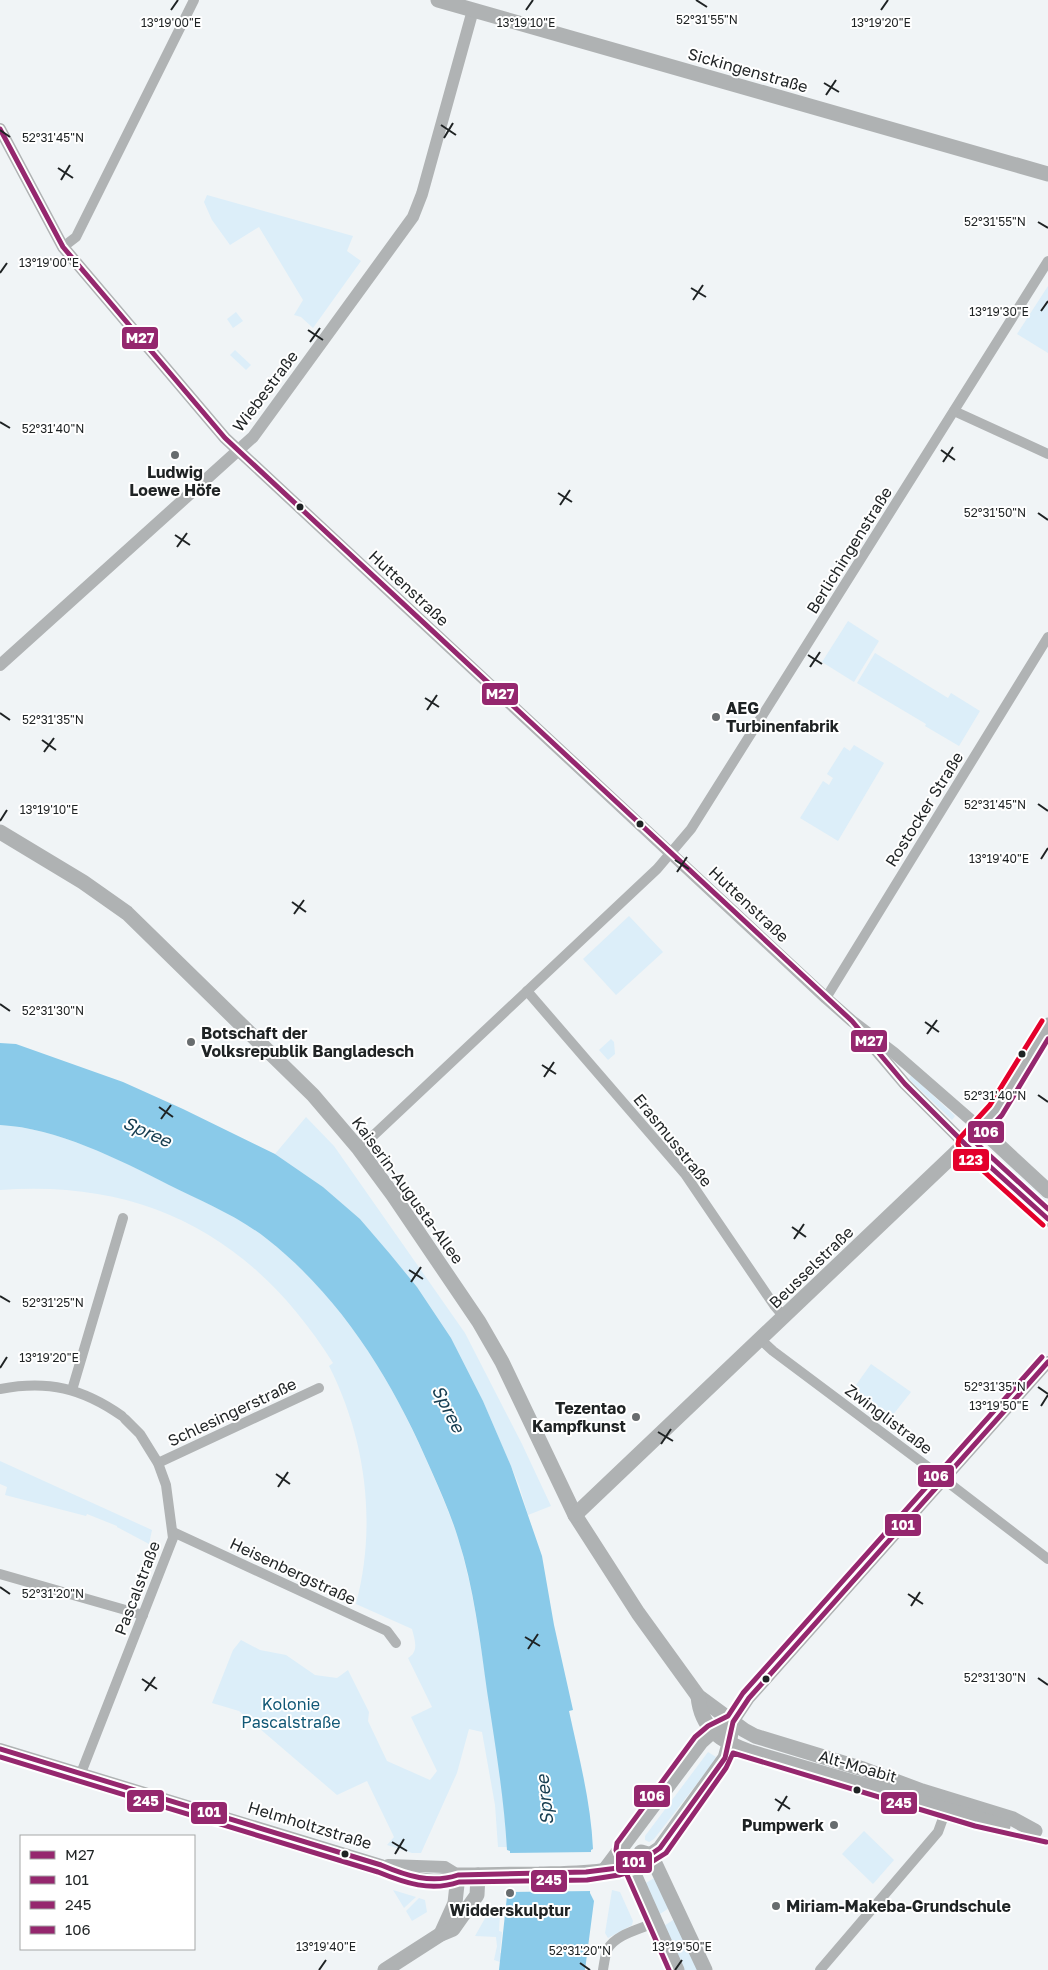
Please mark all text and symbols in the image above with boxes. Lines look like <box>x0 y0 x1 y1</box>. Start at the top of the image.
text: 52°31'55"N <box>676 12 738 27</box>
text: 13°19'00"E <box>141 15 201 30</box>
text: 13°19'10"E <box>497 15 555 30</box>
text: 13°19'20"E <box>851 15 911 30</box>
street label: Sickingenstraße <box>686 43 810 97</box>
text: 52°31'45"N <box>22 130 84 145</box>
text: 52°31'55"N <box>964 214 1026 229</box>
text: 13°19'00"E <box>19 255 79 270</box>
text: 13°19'30"E <box>969 304 1029 319</box>
line badge: M27 <box>121 326 159 350</box>
text: M27 <box>126 329 155 346</box>
street label: Wiebestraße <box>228 346 302 436</box>
text: 52°31'40"N <box>22 421 84 436</box>
marker: Ludwig Loewe Höfe <box>169 449 181 461</box>
place label: Ludwig Loewe Höfe <box>129 462 221 500</box>
street label: Berlichingenstraße <box>802 483 896 617</box>
unlabelled marker <box>295 502 305 512</box>
text: 52°31'50"N <box>964 505 1026 520</box>
street label: Huttenstraße <box>365 546 453 630</box>
line badge: M27 <box>481 682 519 706</box>
text: M27 <box>486 685 515 702</box>
place label: AEG Turbinenfabrik <box>726 698 840 736</box>
marker: AEG Turbinenfabrik <box>710 711 722 723</box>
text: 52°31'35"N <box>22 712 84 727</box>
street label: Rostocker Straße <box>881 748 967 870</box>
text: 52°31'45"N <box>964 797 1026 812</box>
text: 13°19'10"E <box>20 802 78 817</box>
unlabelled marker <box>635 819 645 829</box>
text: 13°19'40"E <box>969 851 1029 866</box>
street label: Huttenstraße <box>705 862 793 946</box>
text: 52°31'30"N <box>22 1003 84 1018</box>
place label: Botschaft der Volksrepublik Bangladesch <box>201 1023 414 1061</box>
line badge: M27 <box>850 1029 888 1053</box>
text: M27 <box>855 1032 884 1049</box>
marker: Botschaft der Volksrepublik Bangladesch <box>185 1036 197 1048</box>
unlabelled marker <box>1017 1049 1027 1059</box>
text: 52°31'40"N <box>964 1088 1026 1103</box>
street label: Erasmusstraße <box>629 1089 717 1191</box>
water label: Spree <box>120 1111 176 1152</box>
street label: Kaiserin-Augusta-Allee <box>348 1112 468 1268</box>
line badge: 106 <box>967 1120 1005 1144</box>
text: 106 <box>973 1123 999 1140</box>
line badge: 123 <box>952 1148 990 1172</box>
text: 123 <box>959 1151 983 1168</box>
street label: Beusselstraße <box>765 1222 857 1312</box>
text: 52°31'25"N <box>22 1295 84 1310</box>
text: 13°19'20"E <box>19 1350 79 1365</box>
street label: Schlesingerstraße <box>165 1373 299 1451</box>
text: 52°31'35"N <box>964 1379 1026 1394</box>
street label: Zwinglistraße <box>841 1380 937 1458</box>
water label: Spree <box>428 1381 471 1437</box>
place label: Tezentao Kampfkunst <box>532 1398 626 1436</box>
text: 13°19'50"E <box>969 1398 1029 1413</box>
marker: Tezentao Kampfkunst <box>630 1411 642 1423</box>
line badge: 106 <box>917 1464 955 1488</box>
text: 106 <box>923 1467 949 1484</box>
line badge: 101 <box>884 1513 922 1537</box>
text: 101 <box>891 1516 915 1533</box>
street label: Heisenbergstraße <box>227 1533 359 1609</box>
street label: Pascalstraße <box>110 1538 164 1638</box>
text: 52°31'20"N <box>22 1586 84 1601</box>
text: 52°31'30"N <box>964 1670 1026 1685</box>
unlabelled marker <box>761 1674 771 1684</box>
park label: Kolonie Pascalstraße <box>241 1694 341 1732</box>
street label: Alt-Moabit <box>817 1745 899 1787</box>
water label: Spree <box>530 1772 558 1826</box>
line badge: 106 <box>633 1784 671 1808</box>
unlabelled marker <box>852 1785 862 1795</box>
text: 106 <box>639 1787 665 1804</box>
line badge: 245 <box>126 1789 165 1813</box>
line badge: 245 <box>880 1791 918 1815</box>
text: 245 <box>133 1792 159 1809</box>
text: 245 <box>886 1794 912 1811</box>
street label: Helmholtzstraße <box>246 1797 374 1853</box>
line badge: 101 <box>190 1801 228 1825</box>
text: 101 <box>197 1803 221 1820</box>
place label: Pumpwerk <box>742 1815 825 1835</box>
marker: Pumpwerk <box>828 1819 840 1831</box>
legend <box>20 1835 195 1950</box>
text: M27 <box>65 1845 95 1863</box>
unlabelled marker <box>340 1849 350 1859</box>
line badge: 101 <box>615 1850 653 1874</box>
text: 101 <box>622 1853 646 1870</box>
line badge: 245 <box>530 1869 568 1893</box>
text: 101 <box>65 1870 89 1888</box>
text: 245 <box>536 1871 562 1888</box>
marker: Widderskulptur <box>504 1887 516 1899</box>
text: 245 <box>65 1895 92 1913</box>
place label: Miriam-Makeba-Grundschule <box>786 1896 1011 1916</box>
place label: Widderskulptur <box>450 1900 570 1920</box>
marker: Miriam-Makeba-Grundschule <box>770 1900 782 1912</box>
text: 106 <box>65 1920 91 1938</box>
text: 13°19'40"E <box>296 1939 356 1954</box>
text: 13°19'50"E <box>652 1939 712 1954</box>
text: 52°31'20"N <box>549 1943 611 1958</box>

